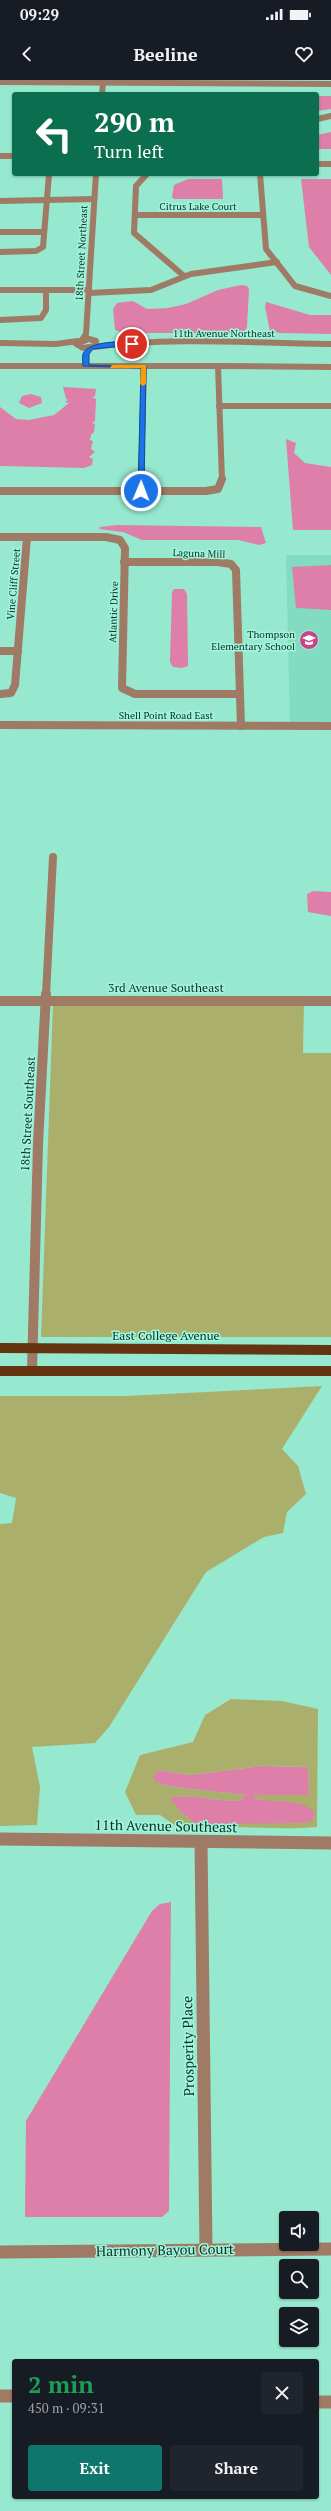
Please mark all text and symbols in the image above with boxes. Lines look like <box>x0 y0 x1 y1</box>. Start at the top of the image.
text: 09:29 <box>20 4 59 24</box>
text: Beeline <box>133 42 198 66</box>
icon: back <box>16 43 38 65</box>
icon: heart <box>293 43 315 65</box>
text: 290 m <box>94 103 175 140</box>
icon: left <box>28 108 80 160</box>
text: Turn left <box>94 139 164 163</box>
street label: Citrus Lake Court <box>159 200 237 213</box>
street label: 18th Street Northeast <box>72 204 91 301</box>
pin <box>115 327 149 361</box>
street label: 11th Avenue Northeast <box>173 327 275 340</box>
icon: arrive <box>121 333 143 355</box>
position arrow <box>120 470 162 512</box>
street label: Laguna Mill <box>172 546 226 561</box>
street label: Vine Cliff Street <box>4 548 23 620</box>
street label: Atlantic Drive <box>106 581 121 643</box>
place label: Thompson Elementary School <box>211 628 295 653</box>
school or university icon: Thompson Elementary School <box>298 629 320 651</box>
street label: Shell Point Road East <box>119 709 214 722</box>
street label: 3rd Avenue Southeast <box>108 980 224 995</box>
street label: 18th Street Southeast <box>17 1055 38 1172</box>
street label: East College Avenue <box>112 1328 220 1343</box>
street label: 11th Avenue Southeast <box>94 1815 238 1836</box>
street label: Prosperity Place <box>177 1996 198 2097</box>
map controls <box>279 2211 319 2347</box>
button: sound <box>279 2211 319 2251</box>
street label: Harmony Bayou Court <box>96 2239 235 2260</box>
button: search <box>279 2259 319 2299</box>
button: layers <box>279 2307 319 2347</box>
text: 2 min <box>28 2368 94 2400</box>
button: close <box>261 2372 303 2414</box>
text: 450 m · 09:31 <box>28 2399 105 2417</box>
button: Exit <box>28 2445 162 2491</box>
button: Share <box>170 2445 303 2491</box>

